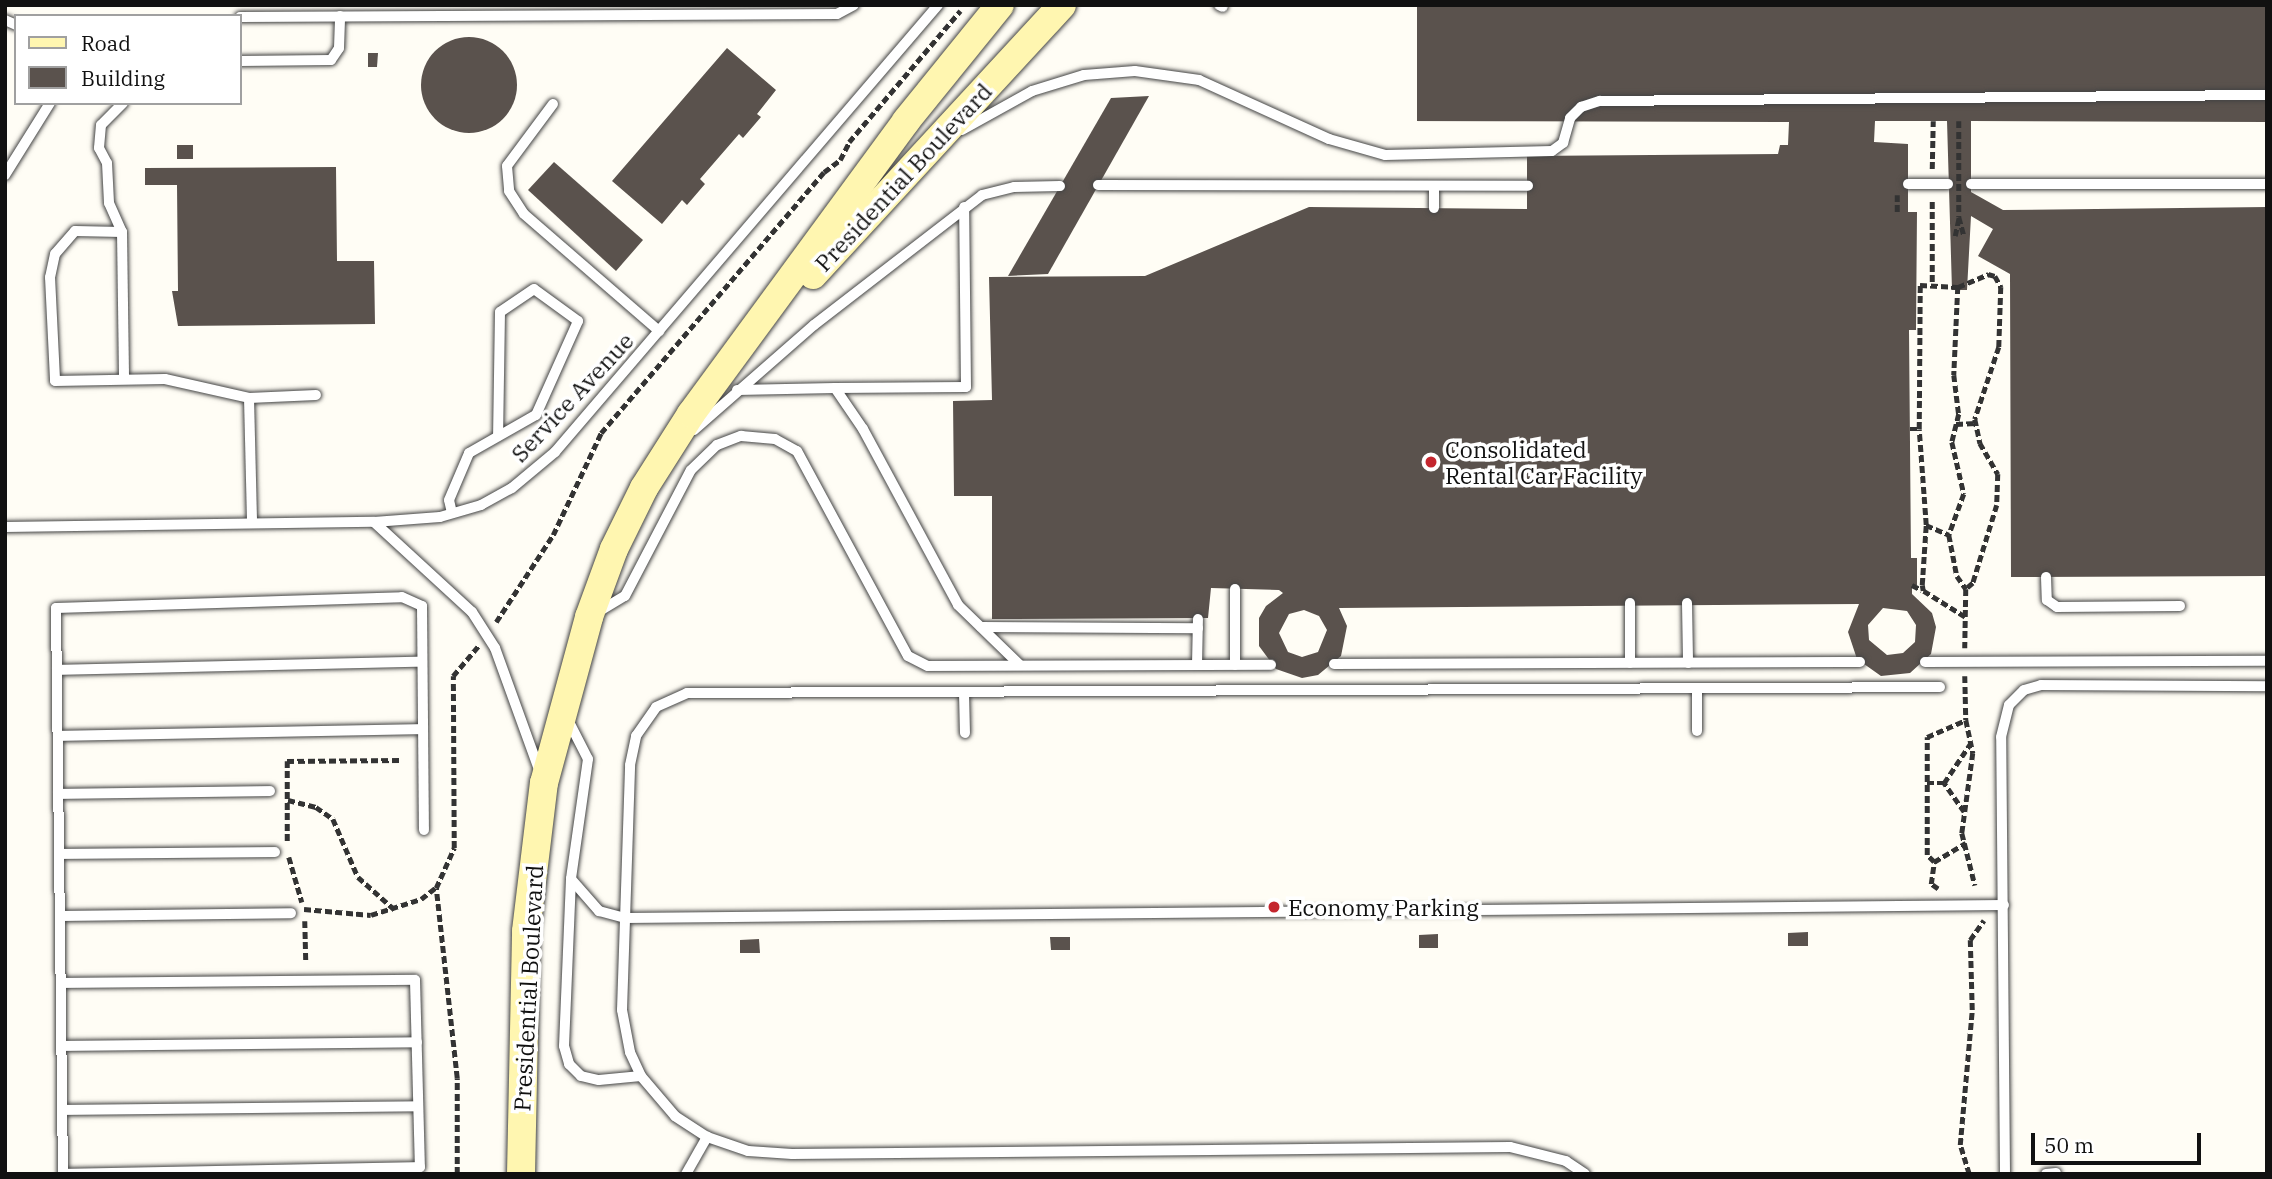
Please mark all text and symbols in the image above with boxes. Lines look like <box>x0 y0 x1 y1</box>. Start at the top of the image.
legend <box>14 14 242 105</box>
text: Road <box>81 29 131 57</box>
text: Building <box>81 64 165 92</box>
street label: Presidential Boulevard <box>809 77 997 277</box>
street label: Service Avenue <box>505 327 639 467</box>
place label: Consolidated Rental Car Facility <box>1445 435 1643 489</box>
marker: Consolidated Rental Car Facility <box>1423 454 1439 470</box>
street label: Presidential Boulevard <box>508 864 548 1112</box>
place label: Economy Parking <box>1288 893 1479 921</box>
marker: Economy Parking <box>1266 899 1282 915</box>
scale bar <box>2034 1120 2204 1164</box>
text: 50 m <box>2044 1131 2094 1159</box>

